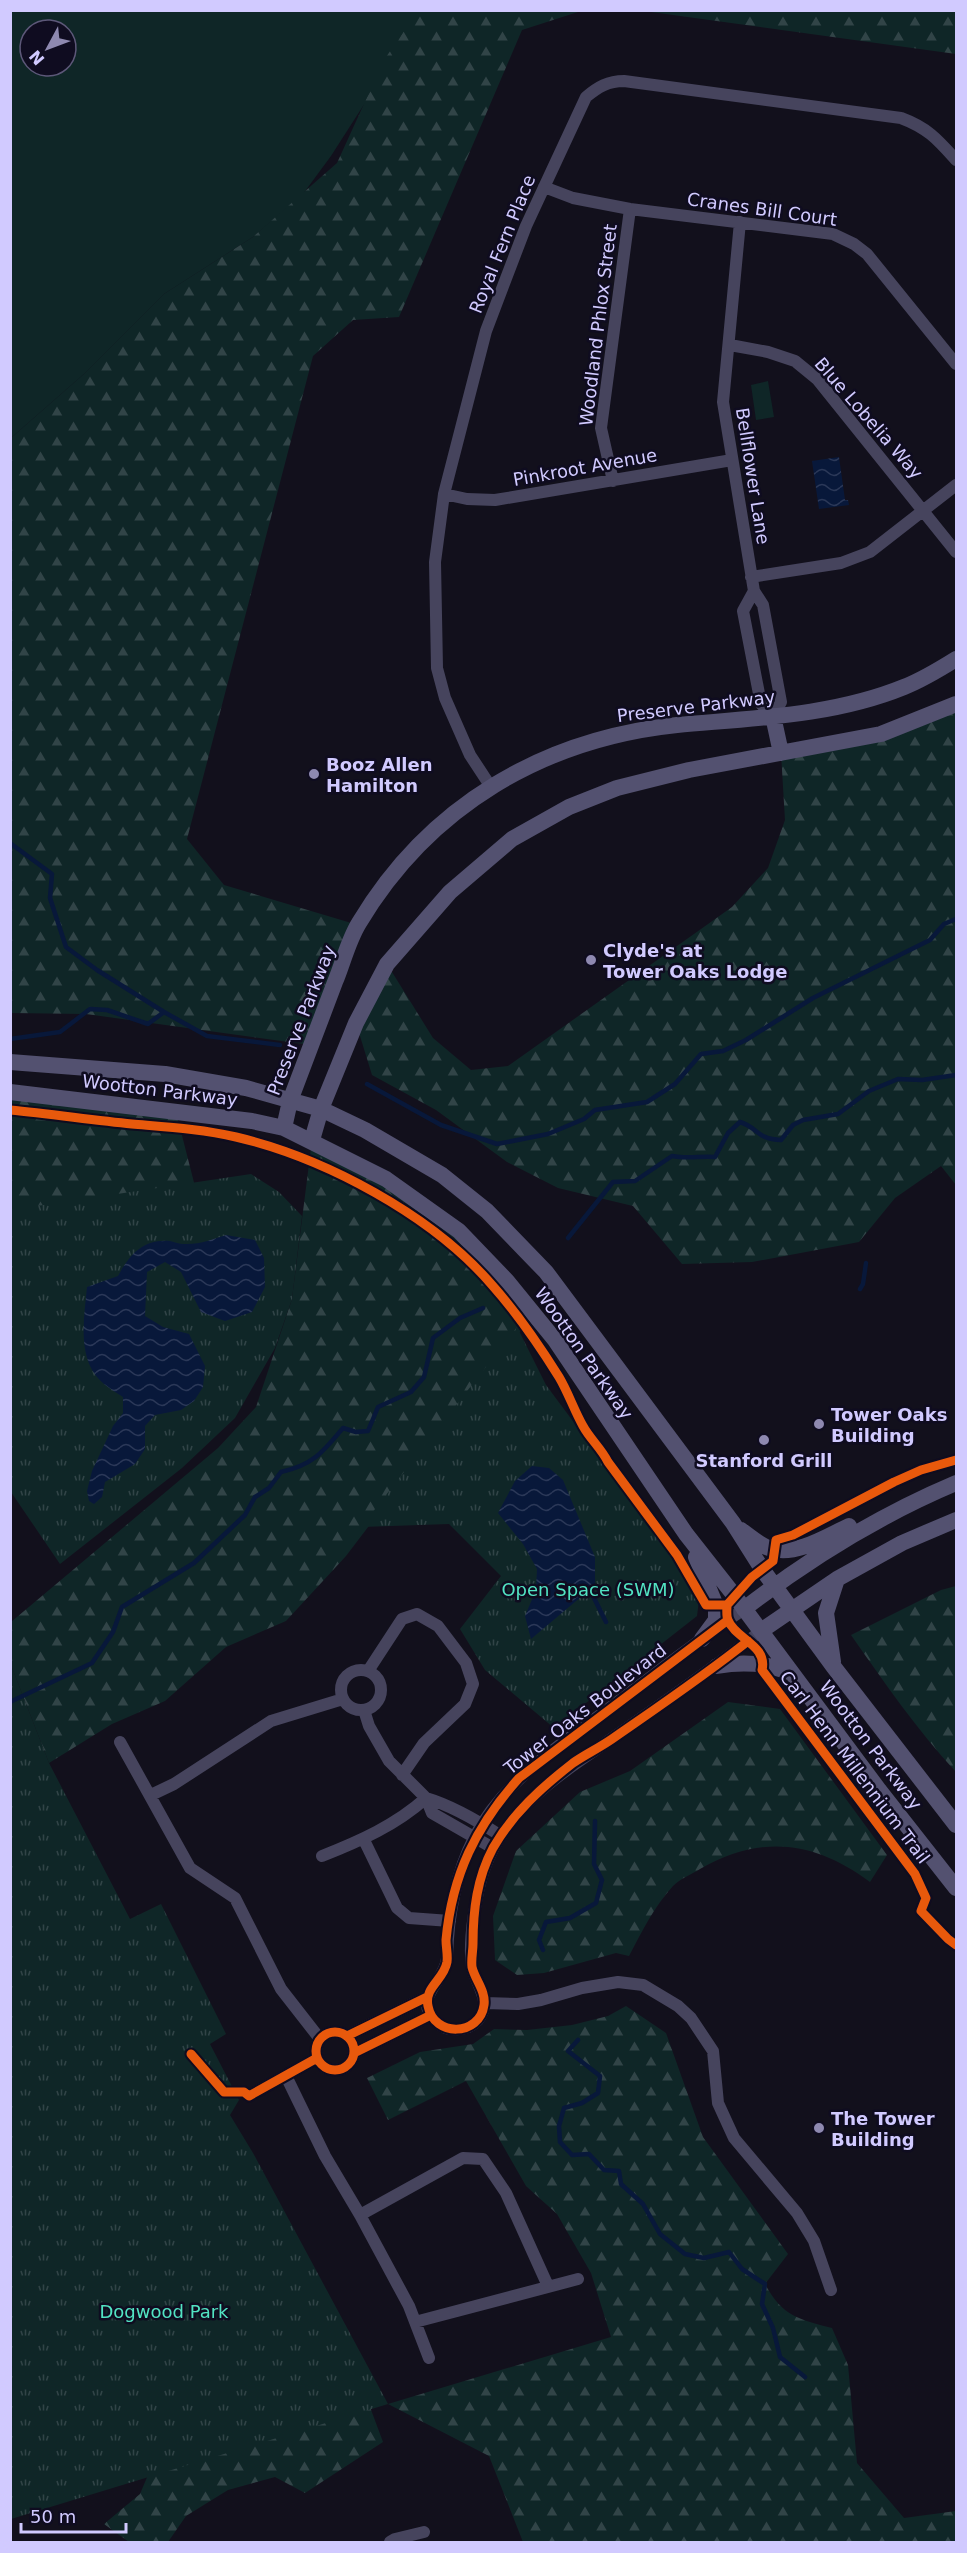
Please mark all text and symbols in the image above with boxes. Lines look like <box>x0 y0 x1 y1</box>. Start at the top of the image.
north arrow <box>18 18 78 78</box>
text: N <box>25 46 49 69</box>
street label: Royal Fern Place <box>465 172 539 316</box>
street label: Cranes Bill Court <box>686 188 838 230</box>
street label: Woodland Phlox Street <box>575 223 621 427</box>
street label: Blue Lobelia Way <box>811 353 928 483</box>
street label: Bellflower Lane <box>732 406 774 546</box>
street label: Pinkroot Avenue <box>511 444 659 490</box>
street label: Preserve Parkway <box>616 686 777 726</box>
place label: Booz Allen Hamilton <box>326 754 433 796</box>
marker: Booz Allen Hamilton <box>307 767 321 781</box>
place label: Clyde's at Tower Oaks Lodge <box>603 940 787 982</box>
street label: Preserve Parkway <box>263 942 339 1098</box>
marker: Clyde's at Tower Oaks Lodge <box>584 953 598 967</box>
street label: Wootton Parkway <box>81 1070 239 1110</box>
street label: Wootton Parkway <box>531 1283 638 1423</box>
place label: Tower Oaks Building <box>831 1404 947 1446</box>
marker: Tower Oaks Building <box>812 1417 826 1431</box>
marker: Stanford Grill <box>757 1433 771 1447</box>
place label: Stanford Grill <box>696 1450 832 1471</box>
park label: Open Space (SWM) <box>501 1579 675 1600</box>
street label: Tower Oaks Boulevard <box>499 1639 670 1779</box>
street label: Carl Henn Millennium Trail <box>776 1667 934 1867</box>
street label: Wootton Parkway <box>816 1676 927 1814</box>
place label: The Tower Building <box>831 2108 935 2150</box>
marker: The Tower Building <box>812 2121 826 2135</box>
park label: Dogwood Park <box>99 2301 229 2322</box>
scale bar <box>21 2496 126 2534</box>
text: 50 m <box>30 2506 76 2527</box>

